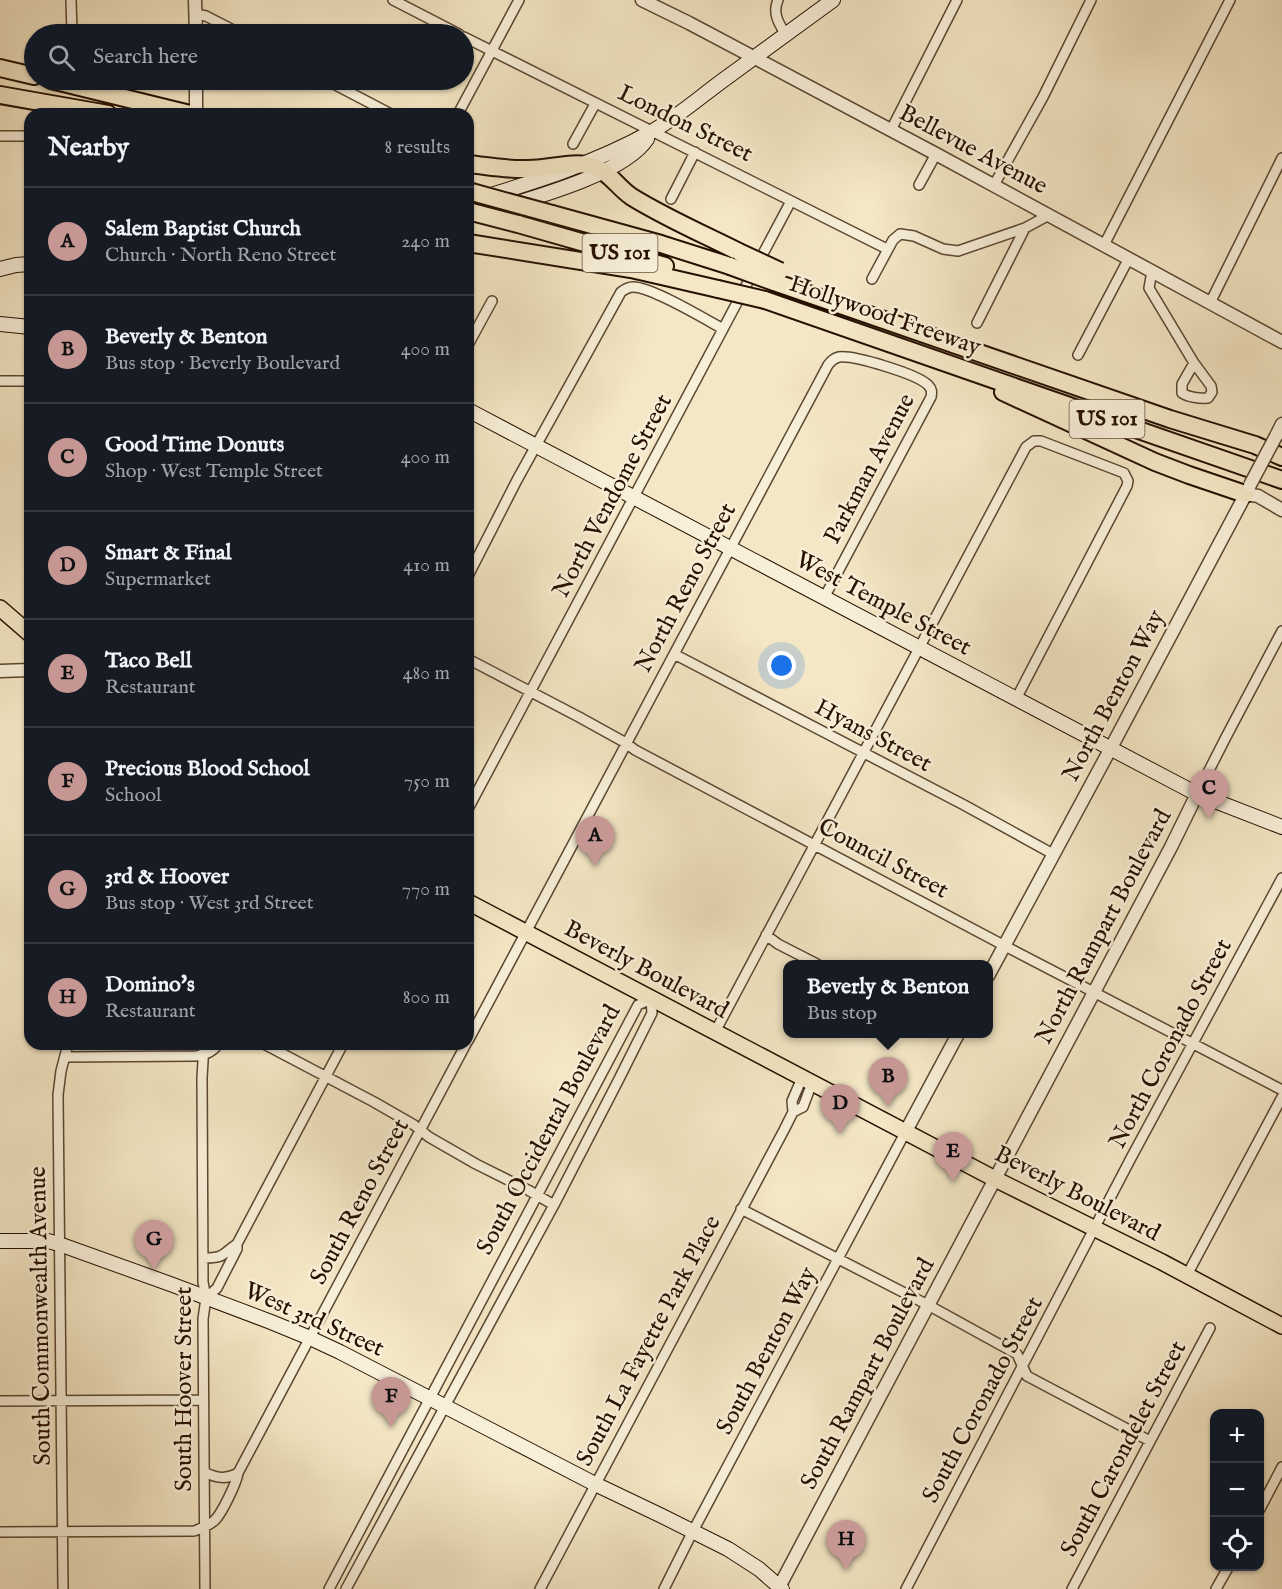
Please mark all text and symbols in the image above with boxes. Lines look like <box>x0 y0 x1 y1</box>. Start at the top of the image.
search box <box>24 24 474 90</box>
icon: search <box>45 41 78 74</box>
text: Search here <box>93 43 198 71</box>
street label: London Street <box>612 78 758 170</box>
street label: Bellevue Avenue <box>893 98 1053 202</box>
text: Nearby <box>48 131 129 164</box>
text: 8 results <box>384 135 450 160</box>
text: Salem Baptist Church <box>105 215 301 243</box>
text: A <box>61 229 74 254</box>
text: 240 m <box>401 229 450 254</box>
road number: US 101 <box>582 234 658 272</box>
text: Church · North Reno Street <box>105 243 336 268</box>
street label: Hollywood Freeway <box>785 269 985 363</box>
text: Beverly & Benton <box>105 323 268 351</box>
text: B <box>61 337 74 362</box>
text: 400 m <box>401 337 450 362</box>
text: Bus stop · Beverly Boulevard <box>105 351 340 376</box>
street label: Parkman Avenue <box>817 388 923 550</box>
street label: North Vendome Street <box>546 389 680 603</box>
road number: US 101 <box>1070 400 1144 438</box>
text: Good Time Donuts <box>105 431 284 459</box>
text: C <box>60 445 75 470</box>
text: 400 m <box>401 445 450 470</box>
text: Shop · West Temple Street <box>105 459 323 484</box>
street label: North Reno Street <box>628 498 744 678</box>
text: Smart & Final <box>105 539 232 567</box>
street label: West Temple Street <box>790 545 976 663</box>
text: D <box>59 553 76 578</box>
text: 410 m <box>403 553 450 578</box>
text: Supermarket <box>105 567 211 592</box>
street label: North Benton Way <box>1056 605 1172 787</box>
text: Taco Bell <box>105 647 192 675</box>
your location <box>767 651 796 680</box>
text: E <box>61 661 74 686</box>
text: 480 m <box>403 661 450 686</box>
text: Restaurant <box>105 675 196 700</box>
street label: Hyans Street <box>809 692 937 780</box>
text: Precious Blood School <box>105 755 310 783</box>
text: F <box>61 769 74 794</box>
text: 750 m <box>404 769 450 794</box>
pin: C <box>1190 770 1228 819</box>
text: School <box>105 783 161 808</box>
street label: North Rampart Boulevard <box>1029 804 1179 1050</box>
street label: Council Street <box>812 812 954 906</box>
pin: A <box>576 816 614 866</box>
text: 3rd & Hoover <box>105 863 229 891</box>
text: G <box>60 877 75 902</box>
text: 770 m <box>402 877 450 902</box>
text: Bus stop · West 3rd Street <box>105 891 314 916</box>
street label: Beverly Boulevard <box>558 914 734 1026</box>
street label: North Coronado Street <box>1103 934 1239 1154</box>
popup <box>783 960 993 1038</box>
text: Domino's <box>105 971 195 999</box>
text: Beverly & Benton <box>807 973 969 1001</box>
text: H <box>59 985 76 1010</box>
text: 800 m <box>403 985 450 1010</box>
text: Restaurant <box>105 999 196 1024</box>
street label: South Occidental Boulevard <box>470 999 628 1260</box>
text: Bus stop <box>807 1001 877 1026</box>
pin: B <box>868 1058 908 1107</box>
pin: D <box>820 1084 860 1134</box>
street label: South Reno Street <box>303 1114 417 1290</box>
pin: E <box>934 1132 972 1182</box>
street label: Beverly Boulevard <box>989 1139 1165 1249</box>
street label: South Commonwealth Avenue <box>23 1166 59 1466</box>
street label: South La Fayette Park Place <box>570 1210 728 1472</box>
pin: G <box>134 1220 174 1270</box>
street label: South Rampart Boulevard <box>794 1253 942 1495</box>
street label: South Benton Way <box>710 1262 824 1440</box>
street label: West 3rd Street <box>239 1275 389 1365</box>
street label: South Hoover Street <box>169 1287 200 1491</box>
street label: South Coronado Street <box>915 1291 1051 1509</box>
street label: South Carondelet Street <box>1054 1336 1194 1562</box>
pin: F <box>372 1378 410 1427</box>
map controls <box>1210 1409 1264 1571</box>
button: + <box>1210 1409 1264 1463</box>
button: − <box>1210 1463 1264 1517</box>
button: locate <box>1210 1517 1264 1571</box>
pin: H <box>826 1520 866 1570</box>

